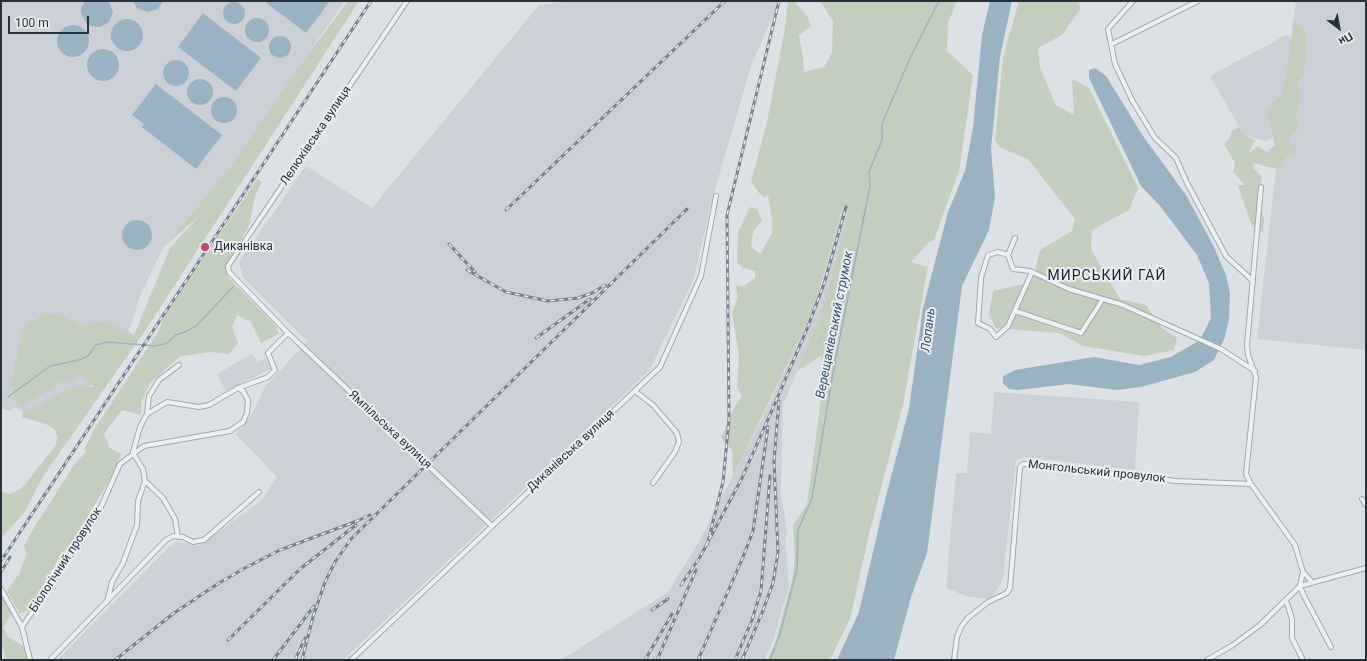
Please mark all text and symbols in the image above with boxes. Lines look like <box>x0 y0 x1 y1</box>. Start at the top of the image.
scale bar <box>10 8 91 34</box>
north arrow <box>1319 8 1359 48</box>
text: 100 m <box>15 16 49 30</box>
text: Пн <box>1336 29 1355 48</box>
street label: Лелюківська вулиця <box>277 84 355 188</box>
place label: Диканівка <box>214 240 273 254</box>
marker: Диканівка <box>199 241 211 253</box>
water label: Верещаківський струмок <box>813 250 857 400</box>
district label: МИРСЬКИЙ ГАЙ <box>1048 268 1166 284</box>
water label: Лопань <box>919 307 939 353</box>
street label: Ямпільська вулиця <box>345 388 435 472</box>
street label: Диканівська вулиця <box>524 407 618 495</box>
street label: Монгольський провулок <box>1027 458 1167 486</box>
street label: Біологічний провулок <box>27 505 105 615</box>

